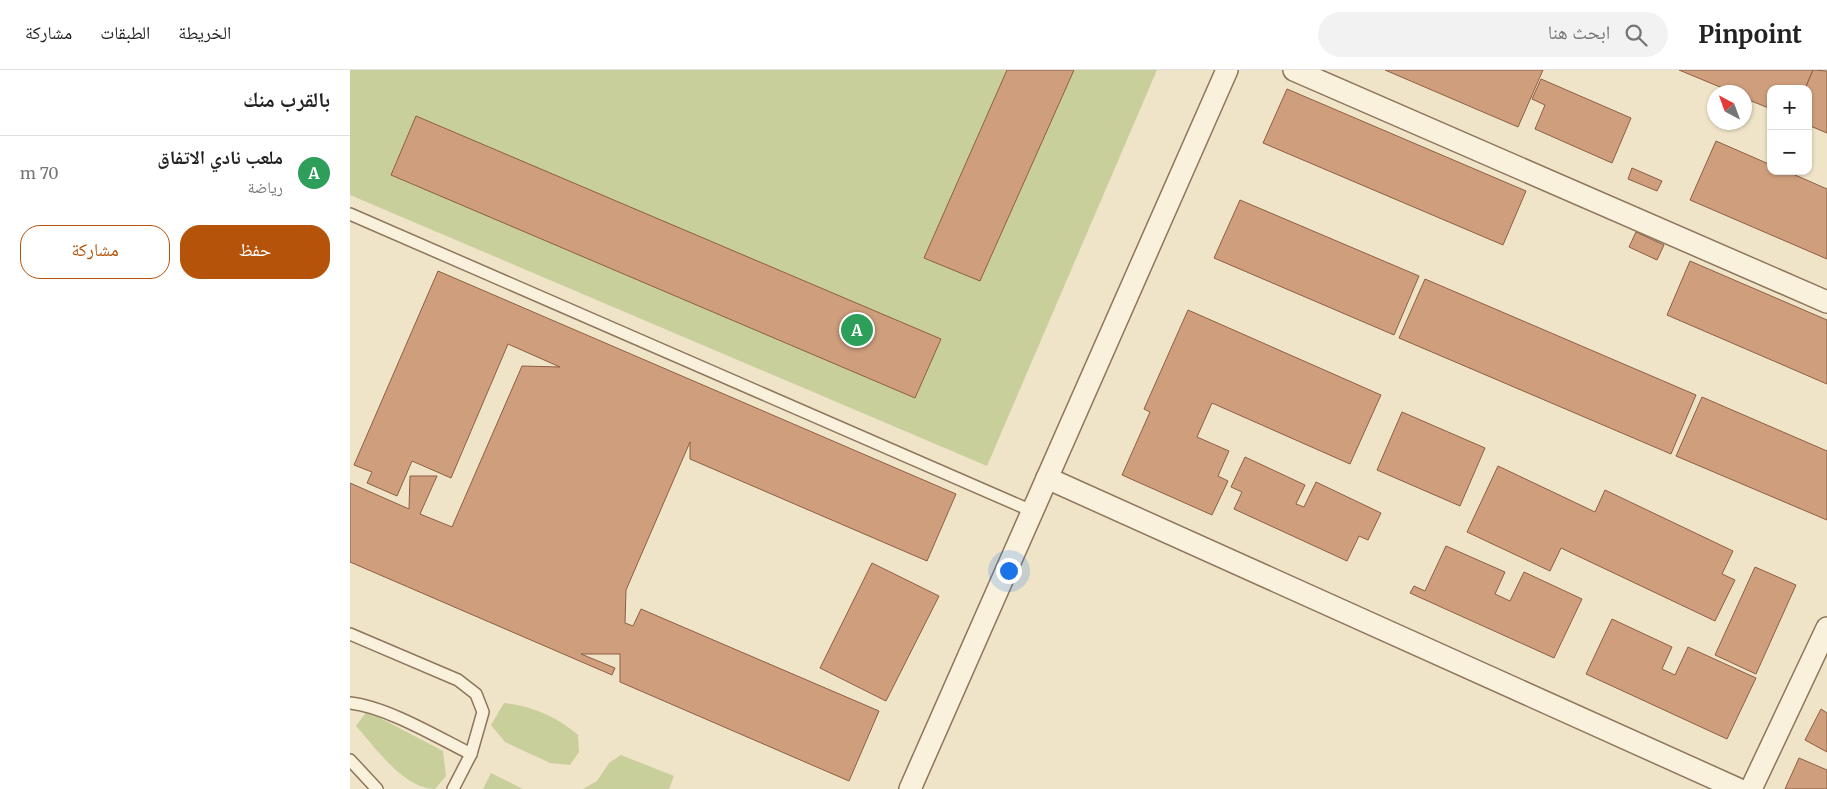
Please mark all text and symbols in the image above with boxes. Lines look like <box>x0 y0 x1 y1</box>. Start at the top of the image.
search box <box>1318 12 1668 57</box>
text: Pinpoint <box>1698 19 1802 50</box>
text: ابحث هنا <box>1548 20 1610 44</box>
text: مشاركة <box>25 21 72 44</box>
text: الطبقات <box>100 21 150 44</box>
text: الخريطة <box>178 21 231 44</box>
icon: search <box>1622 21 1650 49</box>
north arrow <box>1707 85 1752 130</box>
map controls <box>1767 85 1812 175</box>
button: + <box>1767 85 1812 130</box>
text: بالقرب منك <box>243 86 330 113</box>
button: − <box>1767 130 1812 175</box>
text: ملعب نادي الاتفاق <box>157 145 283 169</box>
text: 70 m <box>20 163 59 183</box>
text: A <box>308 163 320 183</box>
text: رياضة <box>247 177 283 197</box>
button: مشاركة <box>20 225 170 279</box>
button: حفظ <box>180 225 330 279</box>
pin: A <box>841 311 873 349</box>
your location <box>996 558 1022 584</box>

